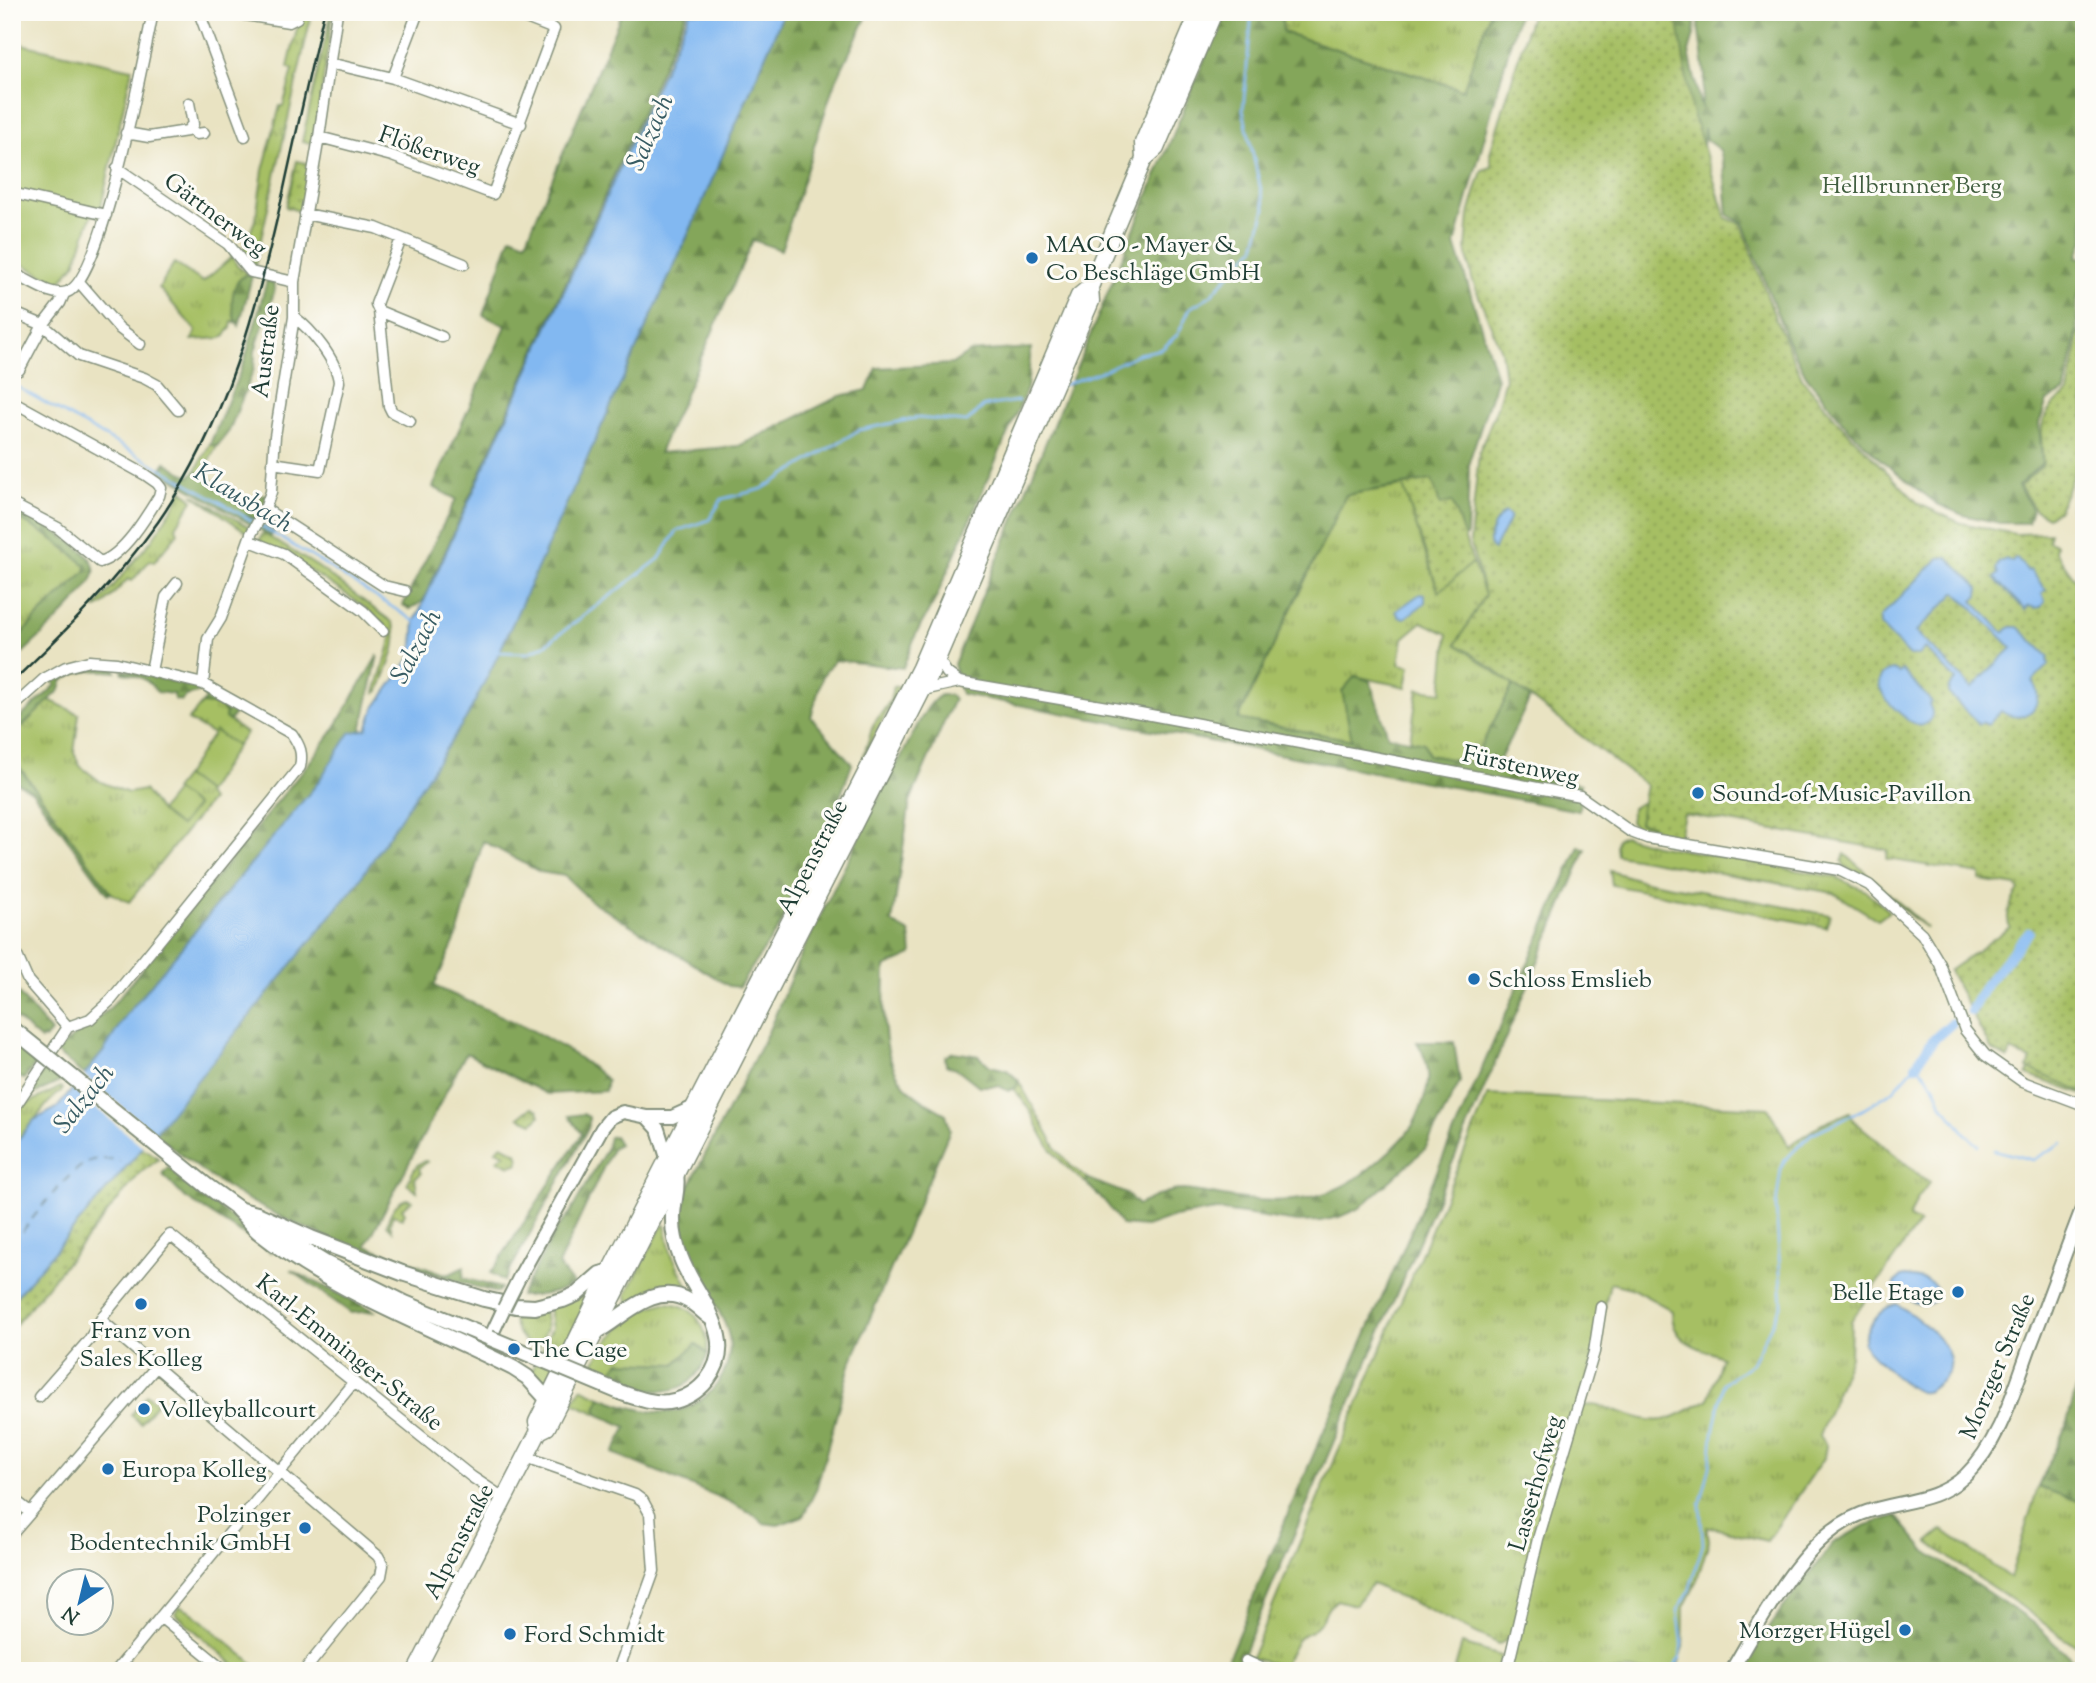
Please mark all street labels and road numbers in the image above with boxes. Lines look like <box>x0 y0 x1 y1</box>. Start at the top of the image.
street label: Flößerweg <box>374 119 485 185</box>
street label: Gärtnerweg <box>156 165 274 266</box>
street label: Austraße <box>244 302 290 400</box>
street label: Fürstenweg <box>1459 738 1582 796</box>
street label: Alpenstraße <box>770 794 858 922</box>
street label: Karl-Emminger-Straße <box>248 1267 450 1440</box>
street label: Morzger Straße <box>1953 1288 2045 1445</box>
street label: Lasserhofweg <box>1501 1411 1573 1555</box>
street label: Alpenstraße <box>416 1478 504 1606</box>

